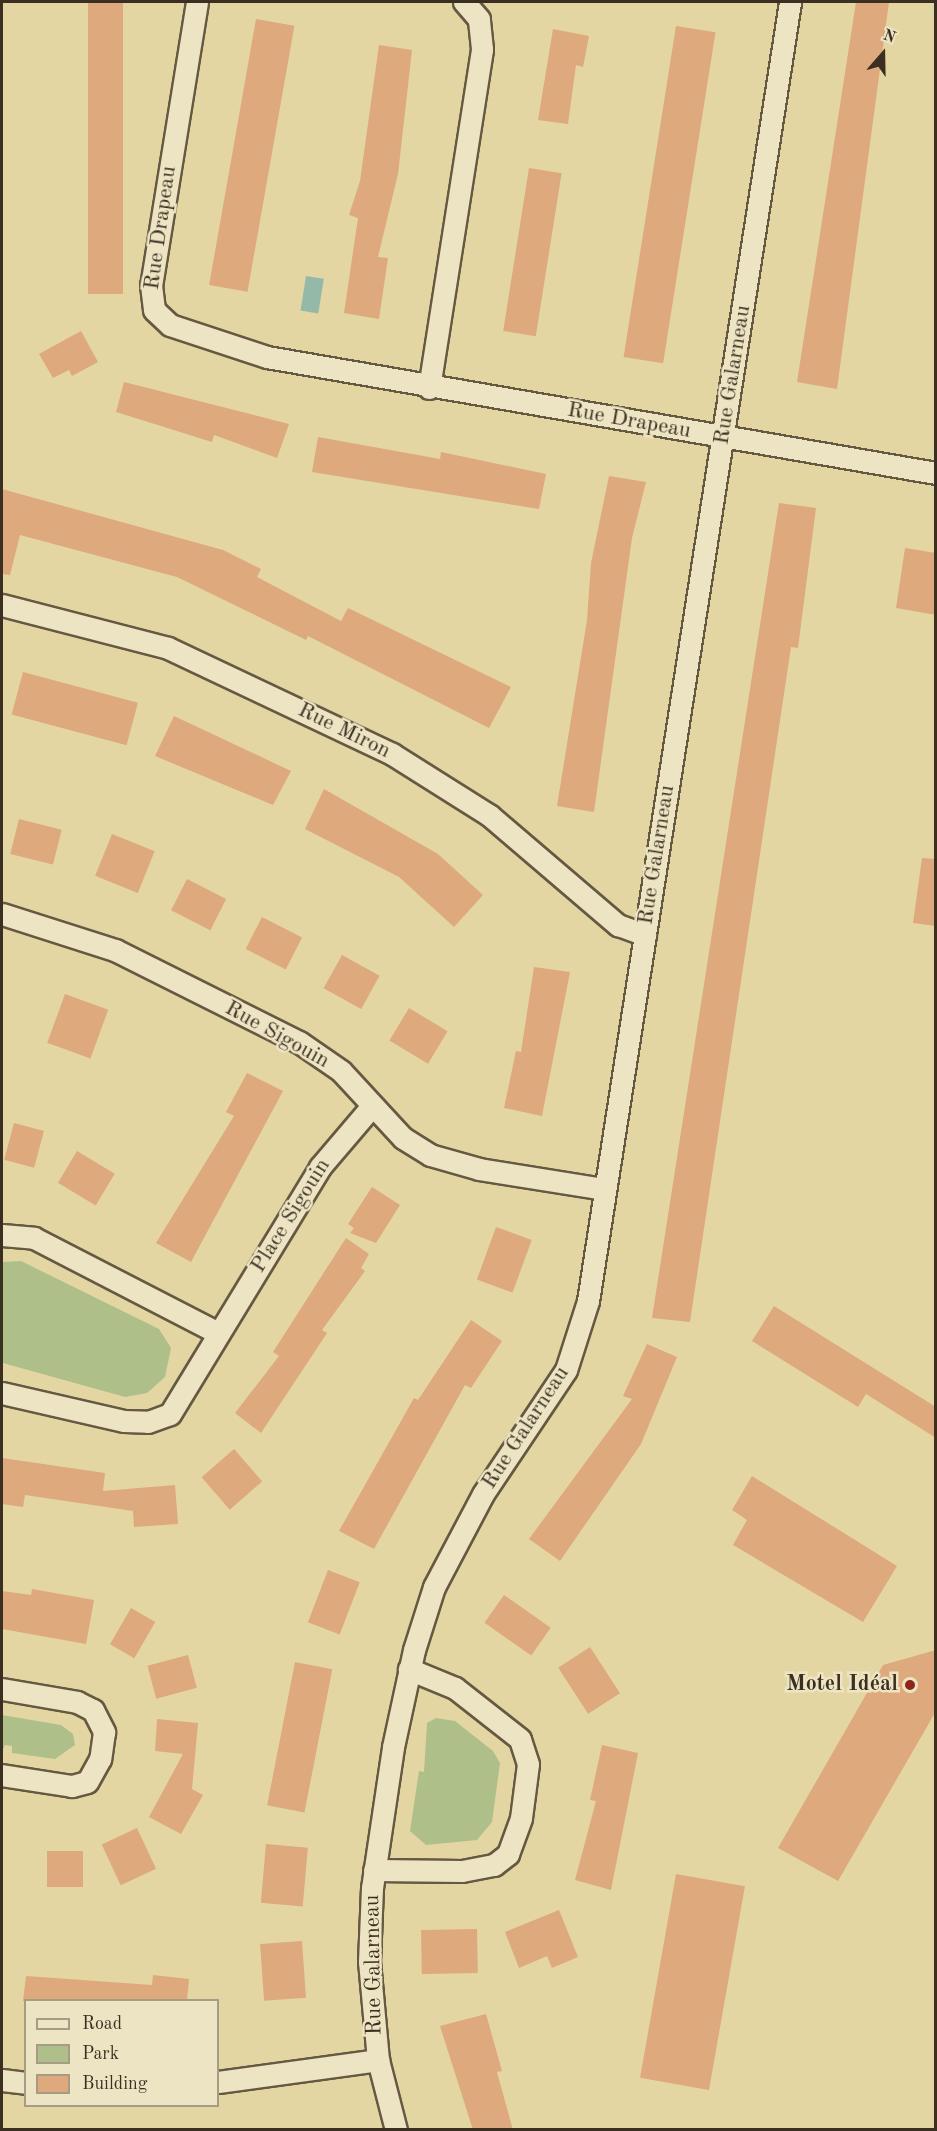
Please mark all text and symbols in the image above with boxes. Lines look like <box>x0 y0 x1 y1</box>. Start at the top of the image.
north arrow <box>853 24 913 84</box>
text: N <box>881 27 898 47</box>
street label: Rue Drapeau <box>139 164 183 292</box>
street label: Rue Galarneau <box>709 303 757 447</box>
street label: Rue Drapeau <box>565 397 693 445</box>
street label: Rue Miron <box>293 697 395 765</box>
street label: Rue Galarneau <box>633 783 681 927</box>
street label: Rue Sigouin <box>220 995 334 1075</box>
street label: Place Sigouin <box>245 1154 337 1278</box>
street label: Rue Galarneau <box>477 1362 575 1494</box>
place label: Motel Idéal <box>786 1672 898 1698</box>
marker: Motel Idéal <box>903 1678 917 1692</box>
street label: Rue Galarneau <box>360 1894 388 2036</box>
legend <box>24 1999 219 2107</box>
text: Road <box>82 2015 122 2033</box>
text: Park <box>82 2045 119 2063</box>
text: Building <box>82 2075 147 2093</box>

